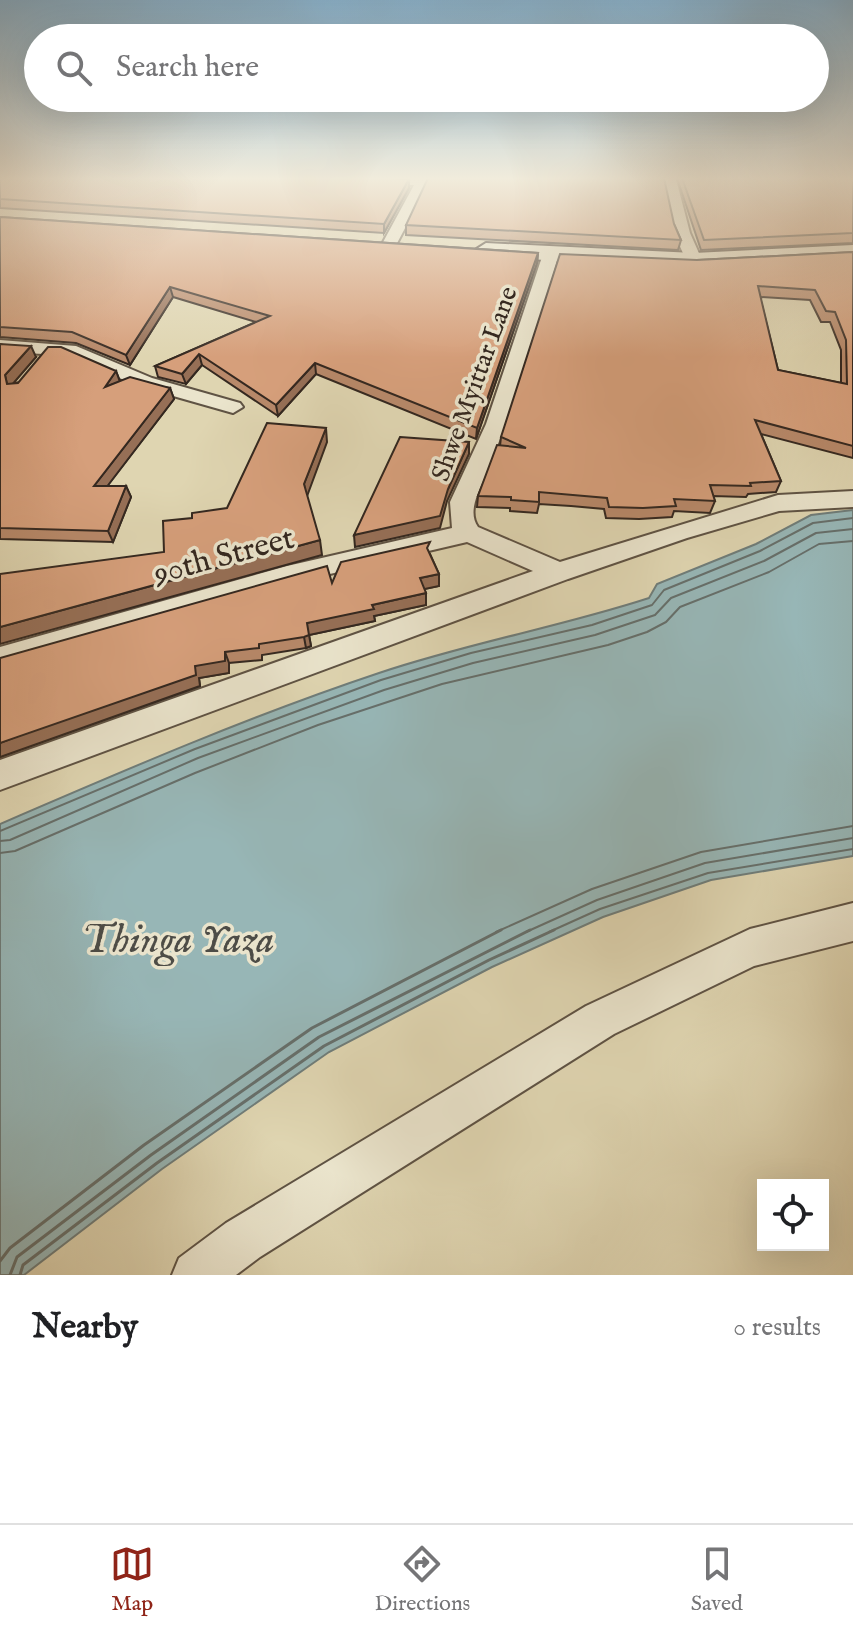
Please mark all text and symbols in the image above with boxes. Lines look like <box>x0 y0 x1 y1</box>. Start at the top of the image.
search box <box>24 24 829 112</box>
icon: search <box>52 46 96 90</box>
text: Search here <box>116 49 259 87</box>
street label: Shwe Myittar Lane <box>424 282 526 486</box>
street label: 90th Street <box>148 519 299 596</box>
water label: Thinga Yaza <box>82 916 274 967</box>
map controls <box>757 1179 829 1251</box>
button: locate <box>757 1179 829 1251</box>
text: Nearby <box>32 1306 138 1349</box>
text: 0 results <box>733 1311 821 1344</box>
tab: Map <box>110 1542 154 1618</box>
tab: Directions <box>375 1542 470 1618</box>
tab: Saved <box>691 1542 743 1618</box>

